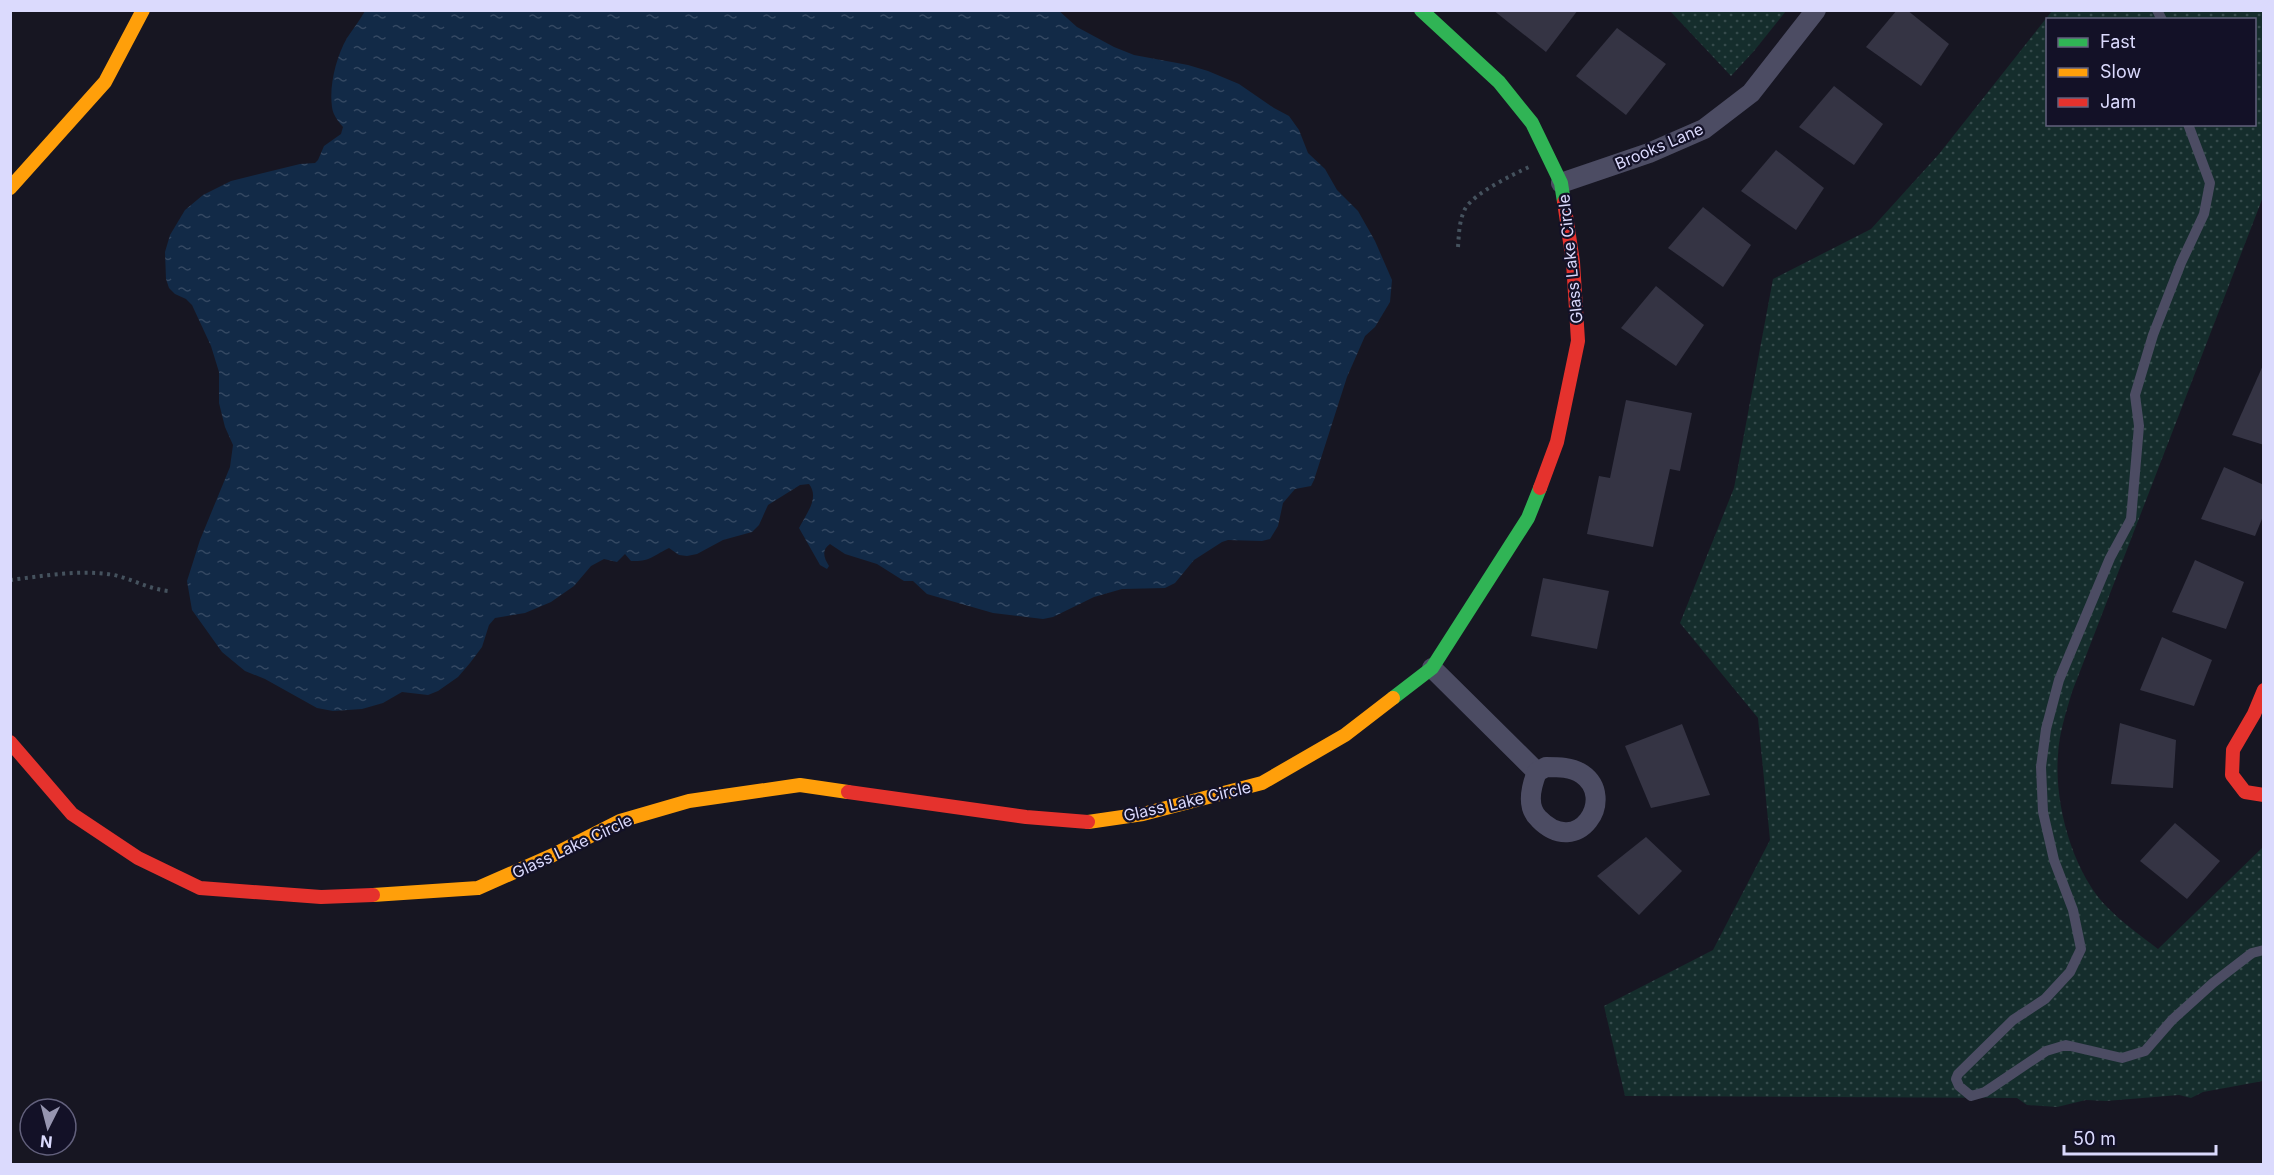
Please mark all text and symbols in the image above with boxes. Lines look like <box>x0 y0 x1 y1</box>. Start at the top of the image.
legend <box>2046 18 2256 126</box>
text: Fast <box>2100 31 2136 52</box>
text: Slow <box>2100 61 2141 82</box>
text: Jam <box>2100 91 2136 112</box>
street label: Brooks Lane <box>1612 118 1706 174</box>
street label: Glass Lake Circle <box>1553 193 1587 325</box>
street label: Glass Lake Circle <box>1121 777 1253 825</box>
street label: Glass Lake Circle <box>509 809 635 883</box>
north arrow <box>18 1097 78 1157</box>
scale bar <box>2064 1118 2216 1156</box>
text: 50 m <box>2073 1128 2116 1149</box>
text: N <box>39 1131 54 1153</box>

